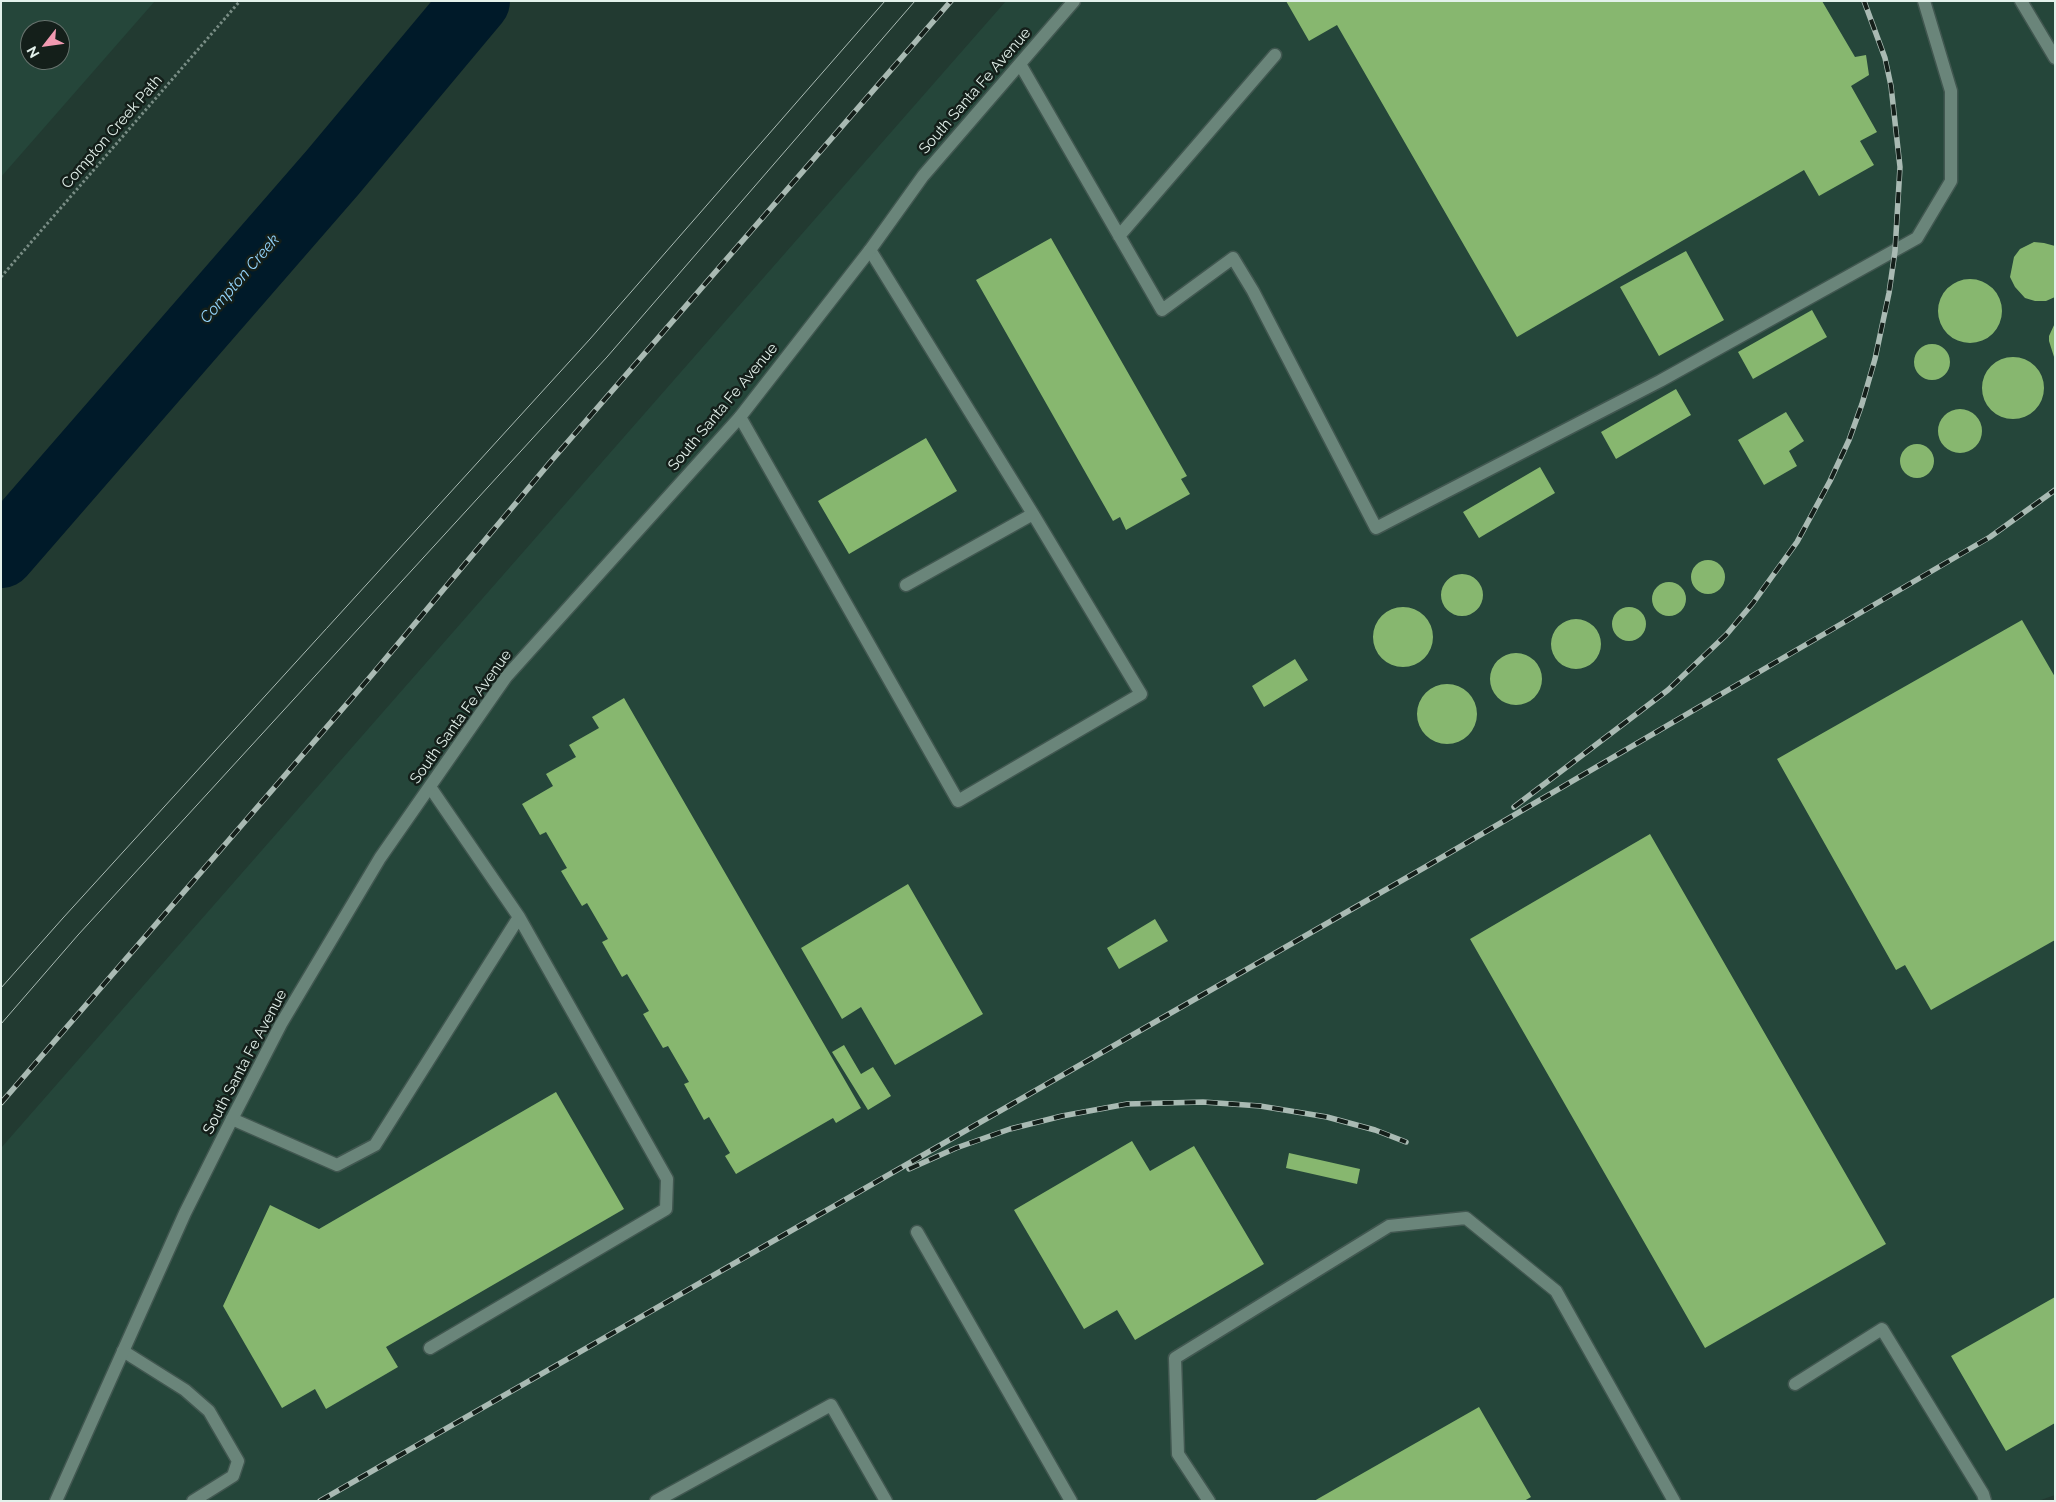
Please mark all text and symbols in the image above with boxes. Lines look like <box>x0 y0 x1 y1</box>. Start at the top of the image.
north arrow <box>20 20 70 70</box>
street label: South Santa Fe Avenue <box>915 24 1035 158</box>
text: N <box>23 43 42 61</box>
street label: Compton Creek Path <box>58 72 166 192</box>
water label: Compton Creek <box>196 231 284 327</box>
street label: South Santa Fe Avenue <box>664 340 782 474</box>
street label: South Santa Fe Avenue <box>406 647 516 787</box>
street label: South Santa Fe Avenue <box>199 987 291 1137</box>

